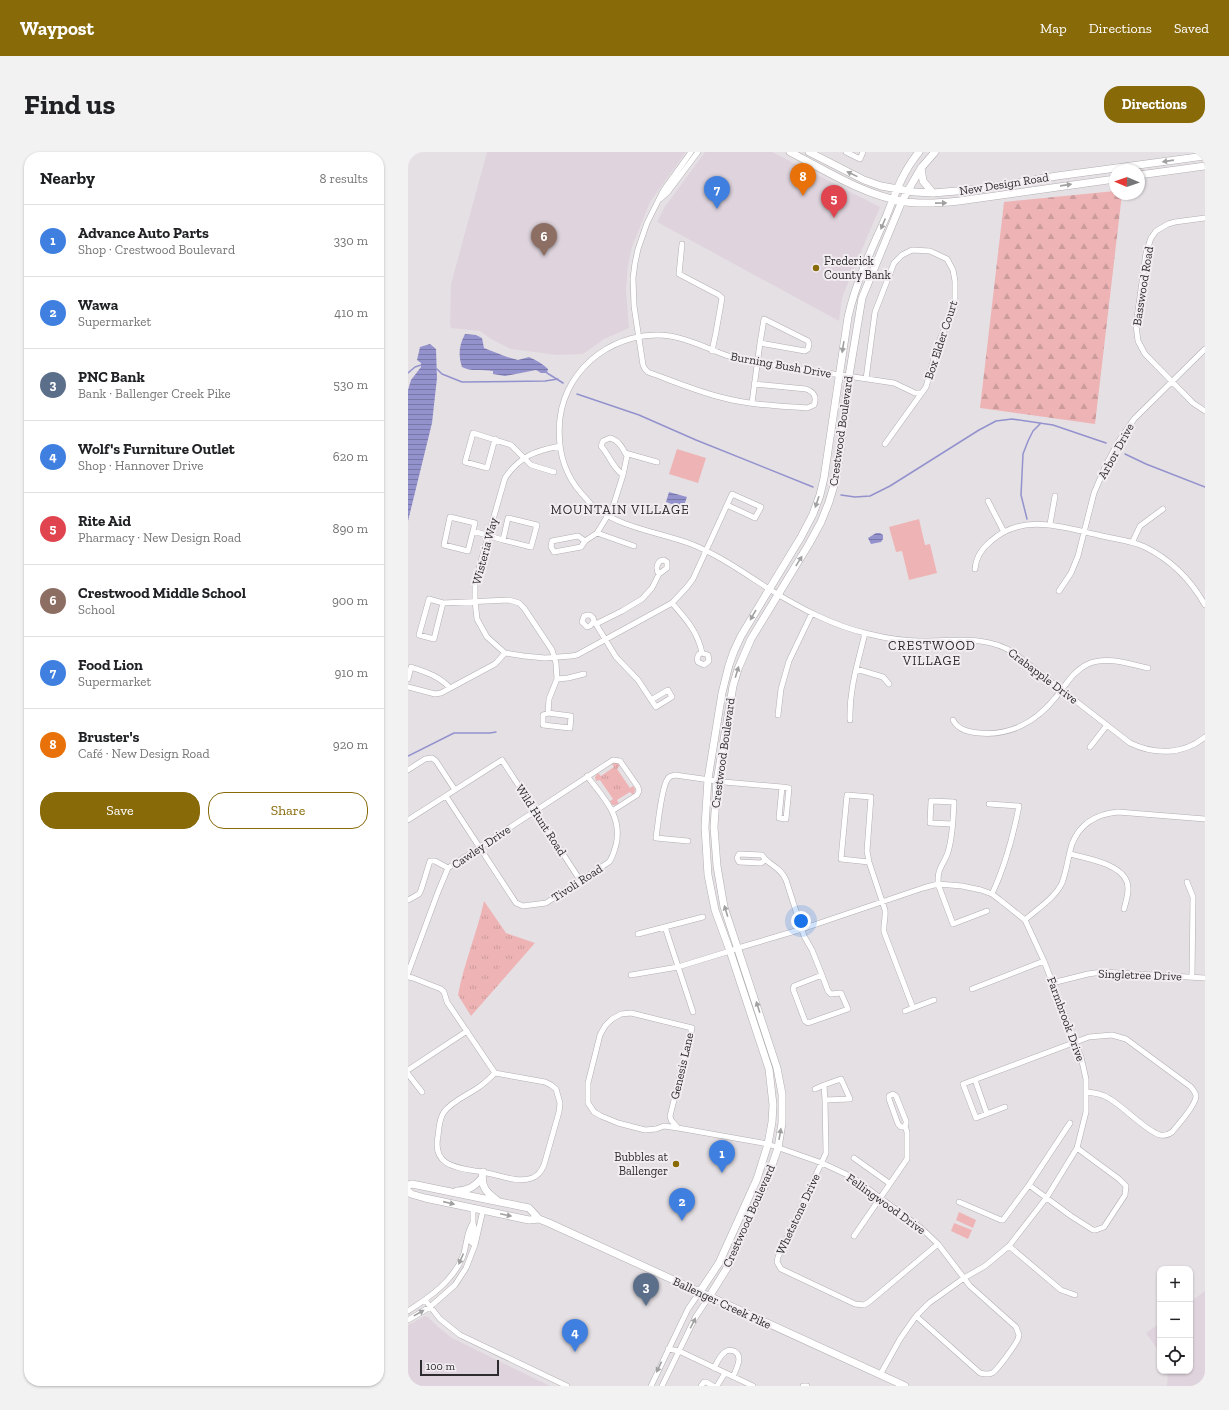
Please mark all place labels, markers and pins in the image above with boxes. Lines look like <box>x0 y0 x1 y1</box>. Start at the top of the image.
pin: 8 <box>790 163 816 196</box>
pin: 7 <box>704 176 730 209</box>
pin: 5 <box>821 185 847 218</box>
pin: 6 <box>531 223 557 256</box>
place label: Frederick County Bank <box>824 254 891 282</box>
marker: Frederick County Bank <box>811 263 821 273</box>
pin: 1 <box>709 1140 735 1173</box>
place label: Bubbles at Ballenger <box>614 1150 669 1178</box>
marker: Bubbles at Ballenger <box>671 1159 681 1169</box>
pin: 2 <box>669 1188 695 1221</box>
pin: 3 <box>633 1273 659 1306</box>
pin: 4 <box>562 1319 588 1352</box>

